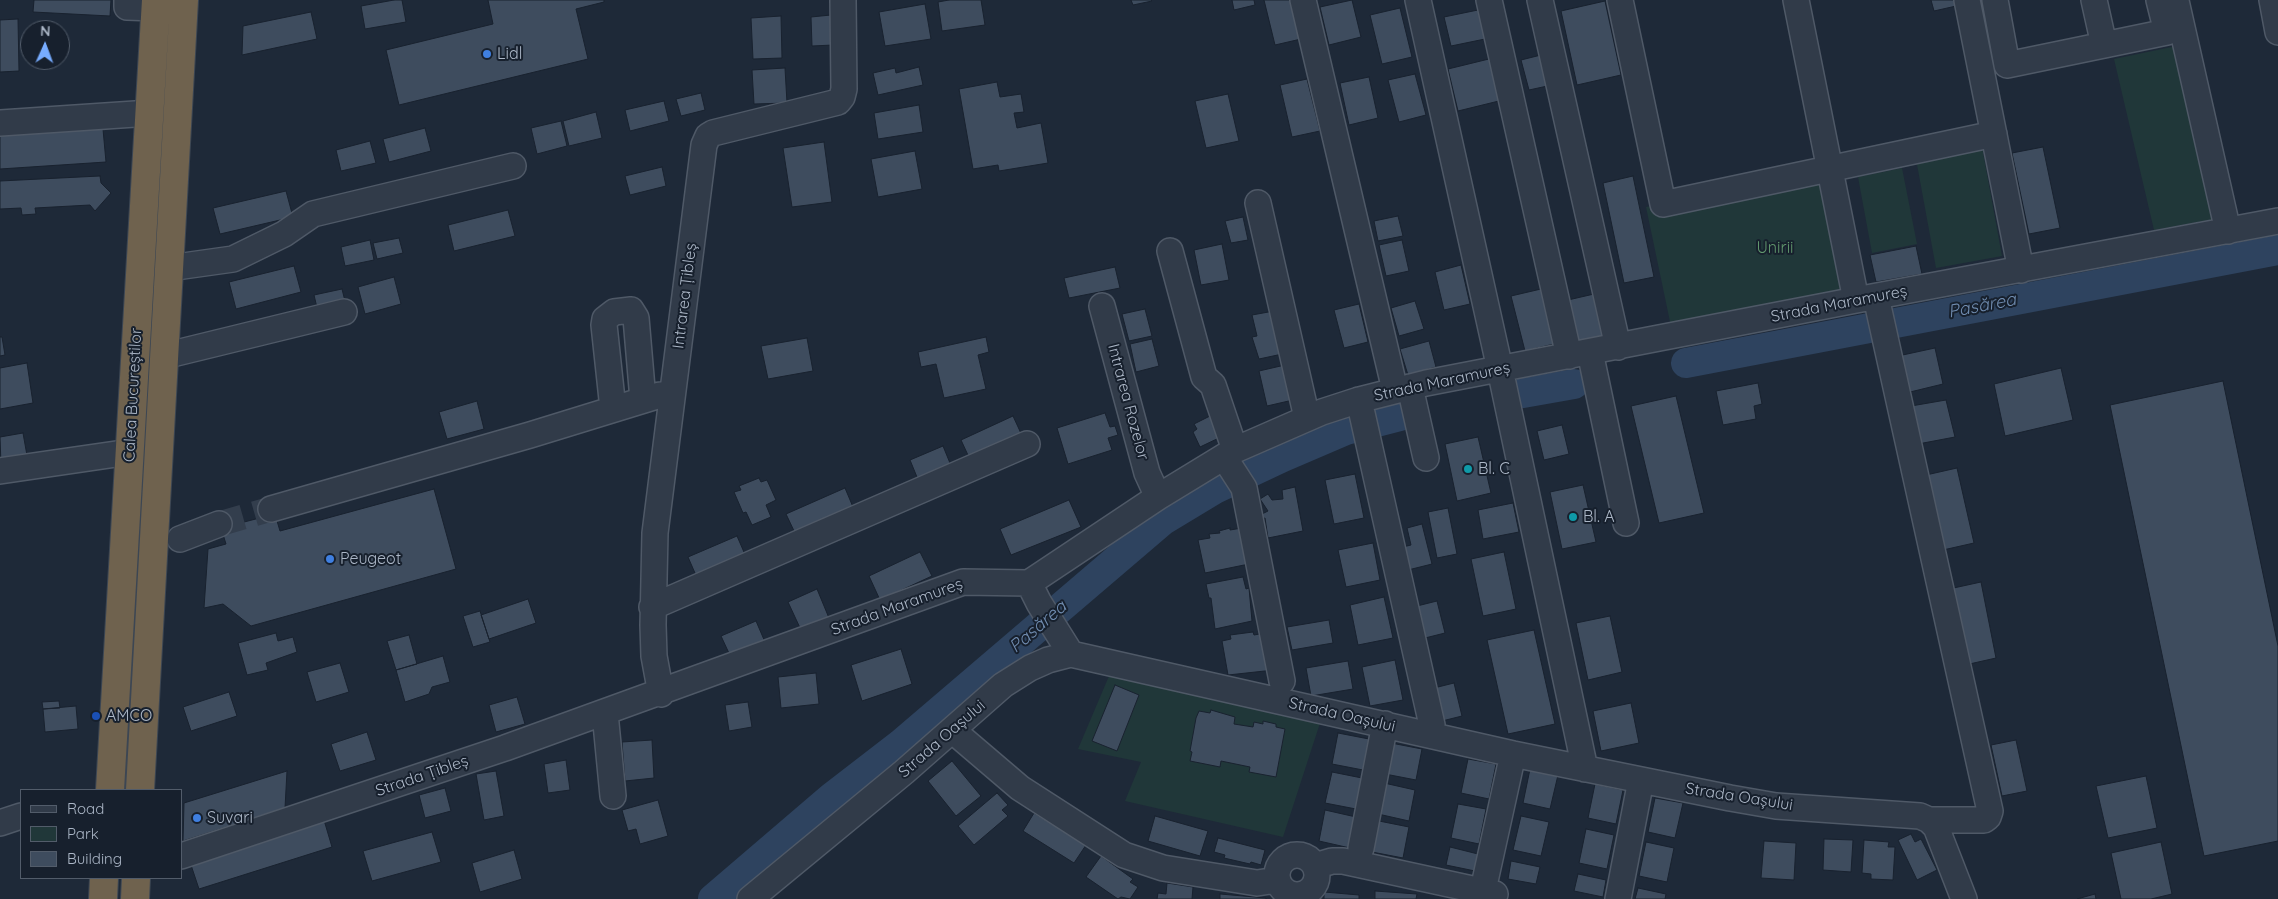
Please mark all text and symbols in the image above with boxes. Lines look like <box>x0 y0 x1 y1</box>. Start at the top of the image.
north arrow <box>20 20 70 70</box>
text: N <box>40 22 51 40</box>
place label: Lidl <box>497 44 522 64</box>
marker: Lidl <box>481 48 493 60</box>
park label: Unirii <box>1756 238 1794 258</box>
street label: Intrarea Țibleș <box>669 242 701 350</box>
street label: Strada Maramureș <box>1769 281 1909 327</box>
water label: Pasărea <box>1946 289 2018 323</box>
street label: Calea Bucureștilor <box>120 327 146 463</box>
street label: Intrarea Rozelor <box>1103 342 1153 462</box>
street label: Strada Maramureș <box>1372 358 1512 406</box>
place label: Bl. C <box>1478 459 1510 479</box>
marker: Bl. C <box>1462 463 1474 475</box>
place label: Bl. A <box>1583 507 1615 527</box>
marker: Bl. A <box>1567 511 1579 523</box>
place label: Peugeot <box>340 549 401 569</box>
marker: Peugeot <box>324 553 336 565</box>
street label: Strada Maramureș <box>829 574 965 640</box>
water label: Pasărea <box>1005 596 1071 658</box>
street label: Strada Oașului <box>1287 693 1397 737</box>
street label: Strada Oașului <box>895 696 989 782</box>
place label: AMCO <box>106 706 152 726</box>
marker: AMCO <box>90 710 102 722</box>
street label: Strada Țibleș <box>373 751 471 801</box>
street label: Strada Oașului <box>1684 779 1794 815</box>
legend <box>20 789 182 879</box>
text: Road <box>67 799 104 818</box>
place label: Suvari <box>207 808 253 828</box>
marker: Suvari <box>191 812 203 824</box>
text: Park <box>67 824 99 843</box>
text: Building <box>67 849 122 868</box>

